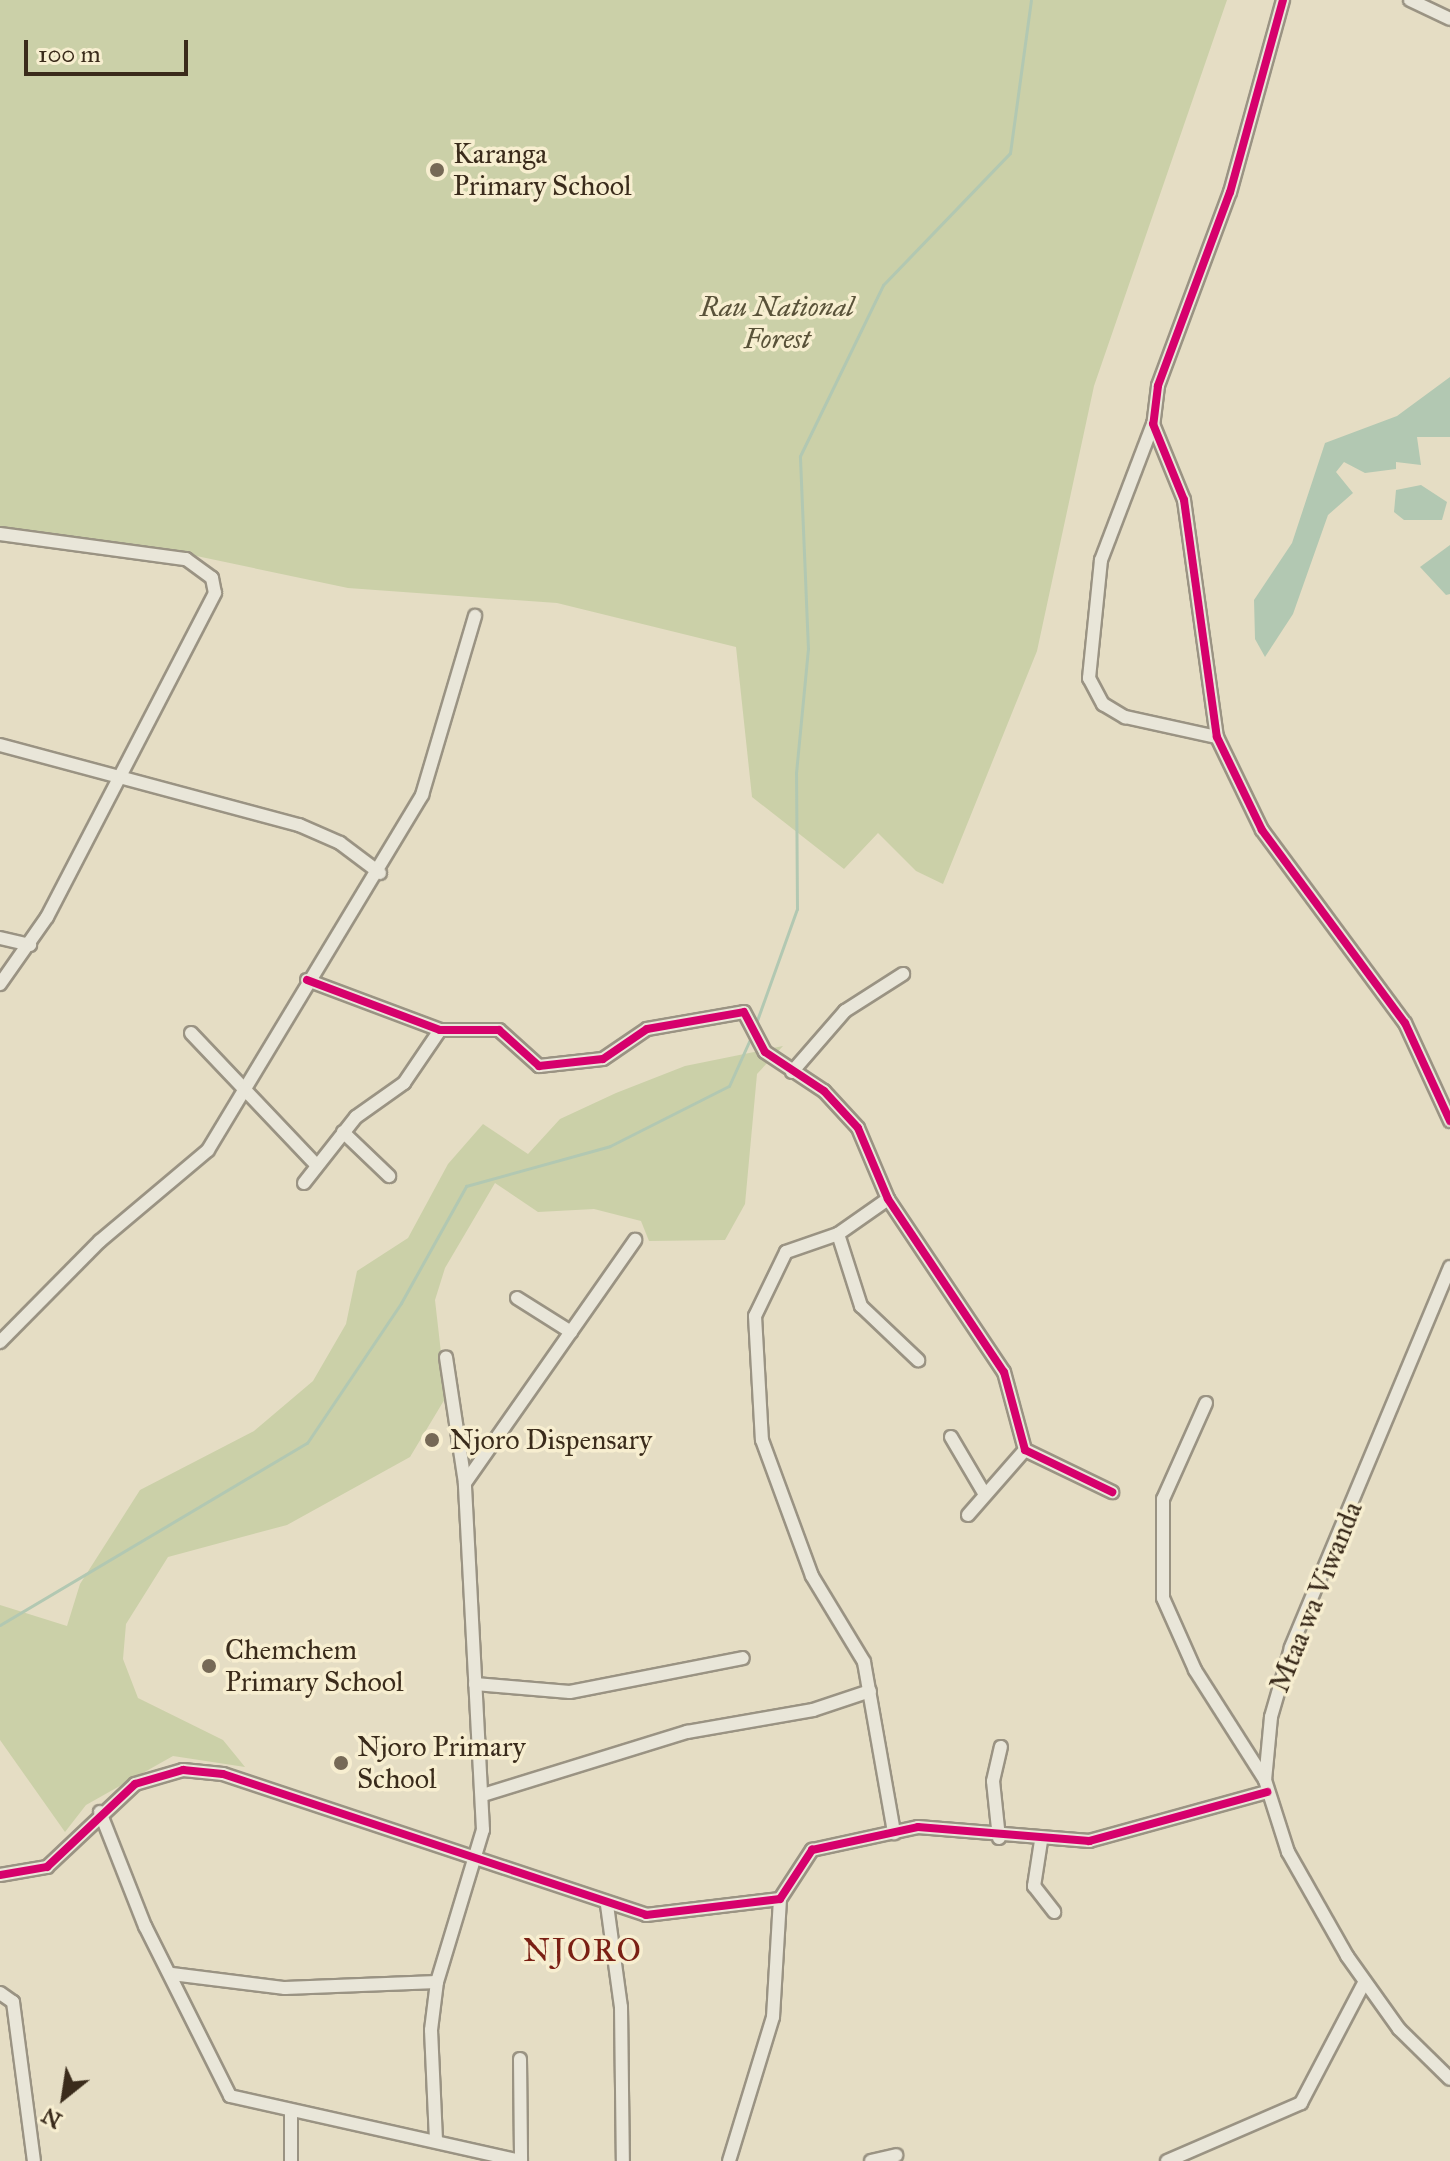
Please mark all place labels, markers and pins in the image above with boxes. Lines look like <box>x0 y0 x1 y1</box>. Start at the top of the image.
place label: Karanga Primary School <box>453 137 632 203</box>
marker: Karanga Primary School <box>428 161 446 179</box>
place label: Njoro Dispensary <box>450 1423 652 1457</box>
marker: Njoro Dispensary <box>421 1429 443 1451</box>
place label: Chemchem Primary School <box>225 1633 404 1699</box>
marker: Chemchem Primary School <box>200 1657 218 1675</box>
place label: Njoro Primary School <box>357 1730 526 1796</box>
marker: Njoro Primary School <box>332 1754 350 1772</box>

